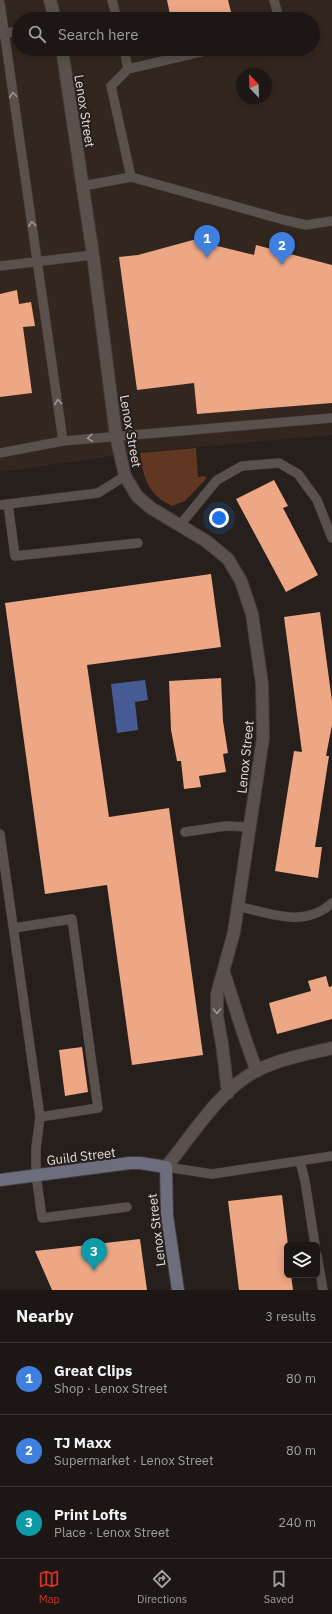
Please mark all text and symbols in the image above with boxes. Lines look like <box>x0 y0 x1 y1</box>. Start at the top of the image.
search box <box>12 12 320 56</box>
icon: search <box>26 23 48 45</box>
text: Search here <box>58 25 138 44</box>
north arrow <box>236 68 272 104</box>
street label: Lenox Street <box>70 74 99 149</box>
one-way arrow <box>9 92 18 98</box>
one-way arrow <box>28 221 37 227</box>
pin: 1 <box>194 225 220 258</box>
pin: 2 <box>269 232 295 265</box>
street label: Lenox Street <box>116 393 145 469</box>
one-way arrow <box>54 399 63 405</box>
one-way arrow <box>87 434 93 443</box>
your location <box>209 508 229 528</box>
street label: Lenox Street <box>233 720 258 794</box>
one-way arrow <box>213 1008 221 1014</box>
street label: Guild Street <box>46 1144 117 1169</box>
street label: Lenox Street <box>144 1192 169 1267</box>
pin: 3 <box>81 1238 107 1271</box>
map controls <box>284 1242 320 1278</box>
button: layers <box>284 1242 320 1278</box>
text: Nearby <box>16 1305 74 1327</box>
text: 3 results <box>265 1308 316 1325</box>
text: Great Clips <box>54 1361 132 1380</box>
text: 1 <box>25 1370 33 1387</box>
text: 80 m <box>286 1370 316 1387</box>
text: Shop · Lenox Street <box>54 1380 167 1397</box>
text: TJ Maxx <box>54 1433 111 1452</box>
text: 2 <box>25 1442 33 1459</box>
text: 80 m <box>286 1442 316 1459</box>
text: Supermarket · Lenox Street <box>54 1452 214 1469</box>
text: Print Lofts <box>54 1505 127 1524</box>
text: 3 <box>25 1514 33 1531</box>
text: 240 m <box>278 1514 316 1531</box>
text: Place · Lenox Street <box>54 1524 170 1541</box>
tab: Map <box>38 1568 60 1606</box>
tab: Directions <box>137 1568 187 1606</box>
tab: Saved <box>264 1568 294 1606</box>

